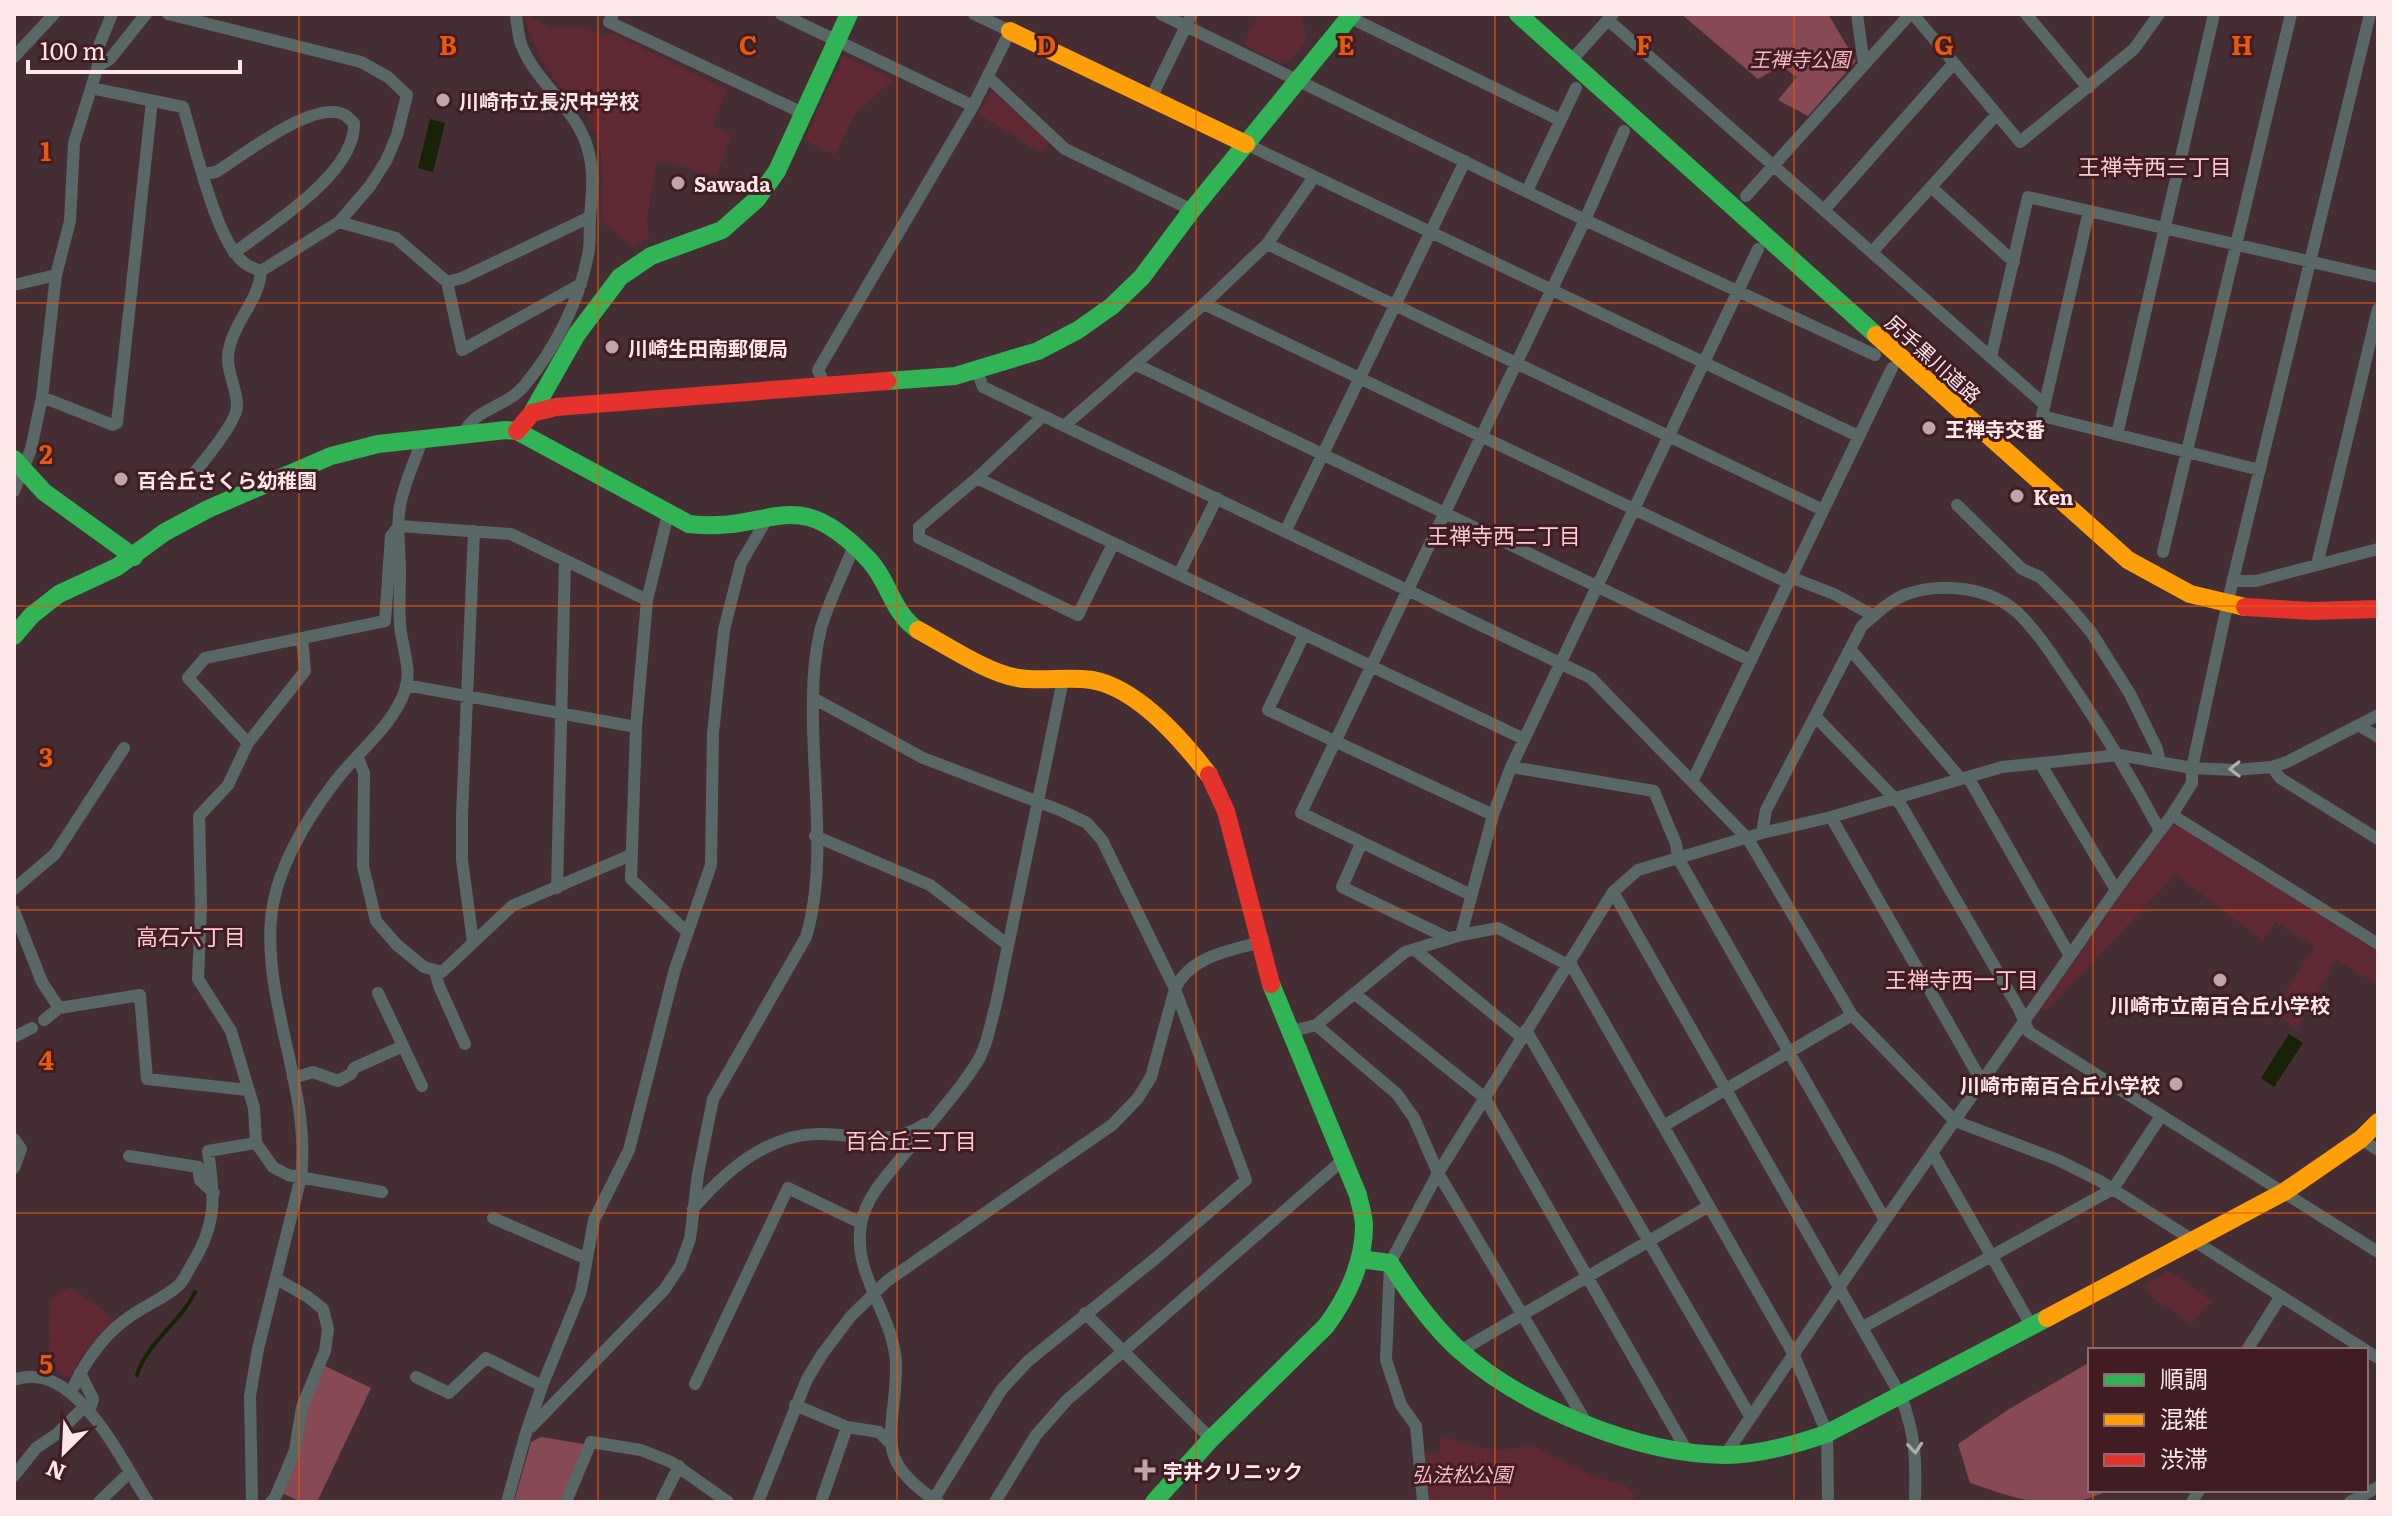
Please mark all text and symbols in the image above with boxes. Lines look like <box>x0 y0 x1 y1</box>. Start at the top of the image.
scale bar <box>28 24 240 74</box>
text: B <box>439 24 457 63</box>
text: C <box>739 24 757 63</box>
text: D <box>1036 24 1056 63</box>
text: E <box>1337 24 1355 63</box>
text: F <box>1636 24 1652 63</box>
text: G <box>1934 24 1954 63</box>
text: H <box>2231 24 2253 63</box>
text: 100 m <box>40 32 106 67</box>
park label: 王禅寺公園 <box>1750 43 1853 73</box>
place label: 川崎市立長沢中学校 <box>459 85 639 115</box>
marker: 川崎市立長沢中学校 <box>434 91 452 109</box>
text: 1 <box>41 130 52 169</box>
district label: 王禅寺西三丁目 <box>2078 149 2232 182</box>
place label: Sawada <box>694 168 771 198</box>
marker: Sawada <box>669 174 687 192</box>
street label: 尻手黒川道路 <box>1879 307 1989 409</box>
place label: 川崎生田南郵便局 <box>628 332 788 362</box>
marker: 川崎生田南郵便局 <box>603 338 621 356</box>
place label: 王禅寺交番 <box>1945 413 2045 443</box>
marker: 王禅寺交番 <box>1920 419 1938 437</box>
text: 2 <box>39 433 53 472</box>
place label: 百合丘さくら幼稚園 <box>137 464 317 494</box>
marker: 百合丘さくら幼稚園 <box>112 470 130 488</box>
place label: Ken <box>2033 481 2074 511</box>
marker: Ken <box>2008 487 2026 505</box>
district label: 王禅寺西二丁目 <box>1427 518 1581 551</box>
text: 3 <box>39 736 53 775</box>
one-way arrow <box>2228 760 2241 778</box>
district label: 高石六丁目 <box>136 919 246 952</box>
district label: 王禅寺西一丁目 <box>1885 962 2039 995</box>
marker: 川崎市立南百合丘小学校 <box>2211 971 2229 989</box>
place label: 川崎市立南百合丘小学校 <box>2110 989 2330 1019</box>
text: 4 <box>38 1039 54 1078</box>
place label: 川崎市南百合丘小学校 <box>1960 1069 2160 1099</box>
marker: 川崎市南百合丘小学校 <box>2167 1075 2185 1093</box>
district label: 百合丘三丁目 <box>845 1123 977 1156</box>
text: 5 <box>39 1343 53 1382</box>
legend <box>2088 1348 2368 1492</box>
text: 順調 <box>2160 1360 2208 1395</box>
text: 混雑 <box>2160 1400 2208 1435</box>
north arrow <box>24 1412 104 1492</box>
text: 渋滞 <box>2160 1440 2208 1475</box>
one-way arrow <box>1906 1442 1923 1455</box>
text: N <box>40 1453 70 1490</box>
place label: 宇井クリニック <box>1163 1455 1303 1485</box>
park label: 弘法松公園 <box>1412 1458 1515 1488</box>
marker: 宇井クリニック <box>1134 1459 1156 1481</box>

